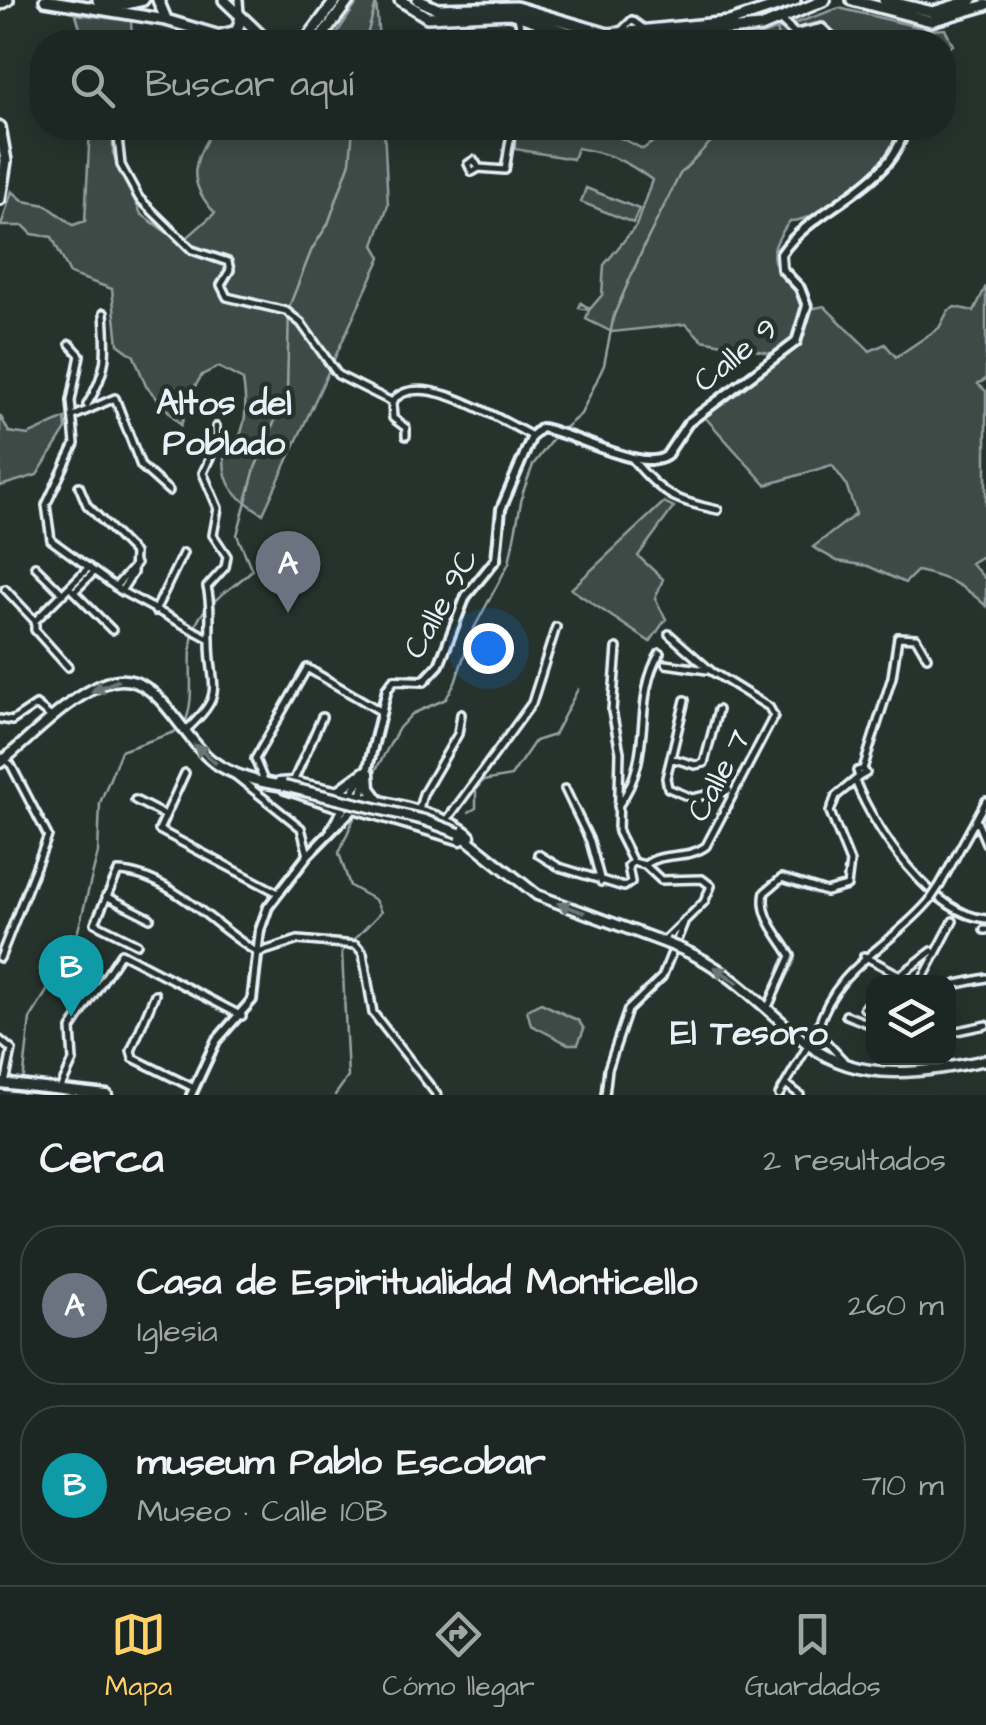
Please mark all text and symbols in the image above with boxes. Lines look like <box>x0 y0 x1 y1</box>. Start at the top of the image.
search box <box>30 30 956 140</box>
icon: search <box>65 58 120 113</box>
text: Buscar aquí <box>145 59 354 111</box>
street label: Calle 9 <box>684 307 788 403</box>
district label: Altos del Poblado <box>156 379 292 468</box>
pin: A <box>256 530 320 613</box>
street label: Calle 9C <box>393 540 490 667</box>
your location <box>463 623 514 674</box>
one-way arrow <box>89 679 119 695</box>
street label: Calle 7 <box>676 721 763 830</box>
one-way arrow <box>193 743 218 765</box>
one-way arrow <box>556 900 586 915</box>
pin: B <box>38 934 104 1017</box>
one-way arrow <box>713 966 739 985</box>
map controls <box>866 975 956 1065</box>
button: layers <box>866 975 956 1065</box>
district label: El Tesoro <box>670 1009 828 1058</box>
text: Cerca <box>40 1131 164 1189</box>
text: 2 resultados <box>763 1138 946 1183</box>
text: Casa de Espiritualidad Monticello <box>137 1257 697 1309</box>
text: A <box>64 1283 85 1328</box>
text: 260 m <box>848 1283 944 1328</box>
text: Iglesia <box>137 1309 218 1354</box>
text: museum Pablo Escobar <box>137 1437 546 1489</box>
text: B <box>63 1463 86 1508</box>
text: 710 m <box>862 1463 944 1508</box>
text: Museo · Calle 10B <box>137 1489 387 1534</box>
tab: Mapa <box>105 1607 172 1706</box>
tab: Cómo llegar <box>382 1607 535 1706</box>
tab: Guardados <box>745 1607 881 1706</box>

